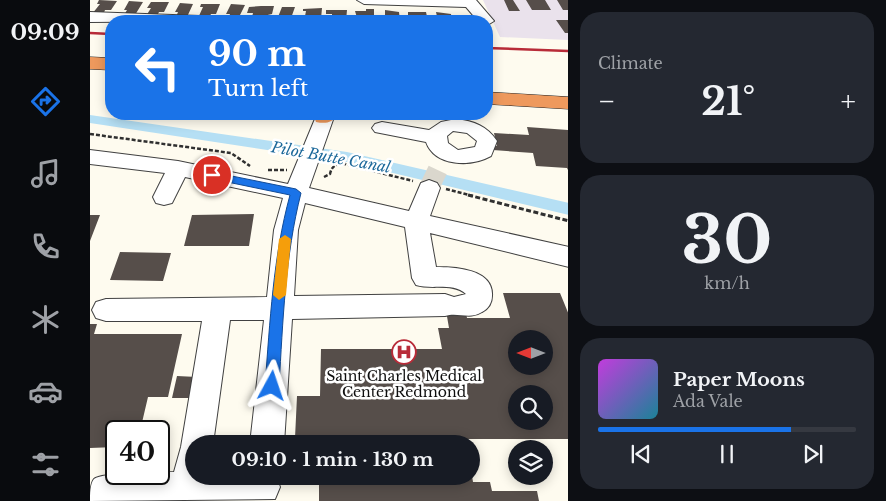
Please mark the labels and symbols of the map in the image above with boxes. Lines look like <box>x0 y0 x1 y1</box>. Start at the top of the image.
water label: Pilot Butte Canal <box>269 137 392 177</box>
pin <box>191 154 233 196</box>
north arrow <box>508 330 552 375</box>
hospital icon: Saint Charles Medical Center Redmond <box>391 339 417 365</box>
position arrow <box>245 359 297 411</box>
place label: Saint Charles Medical Center Redmond <box>326 367 482 401</box>
speed limit sign: 40 <box>105 420 170 485</box>

